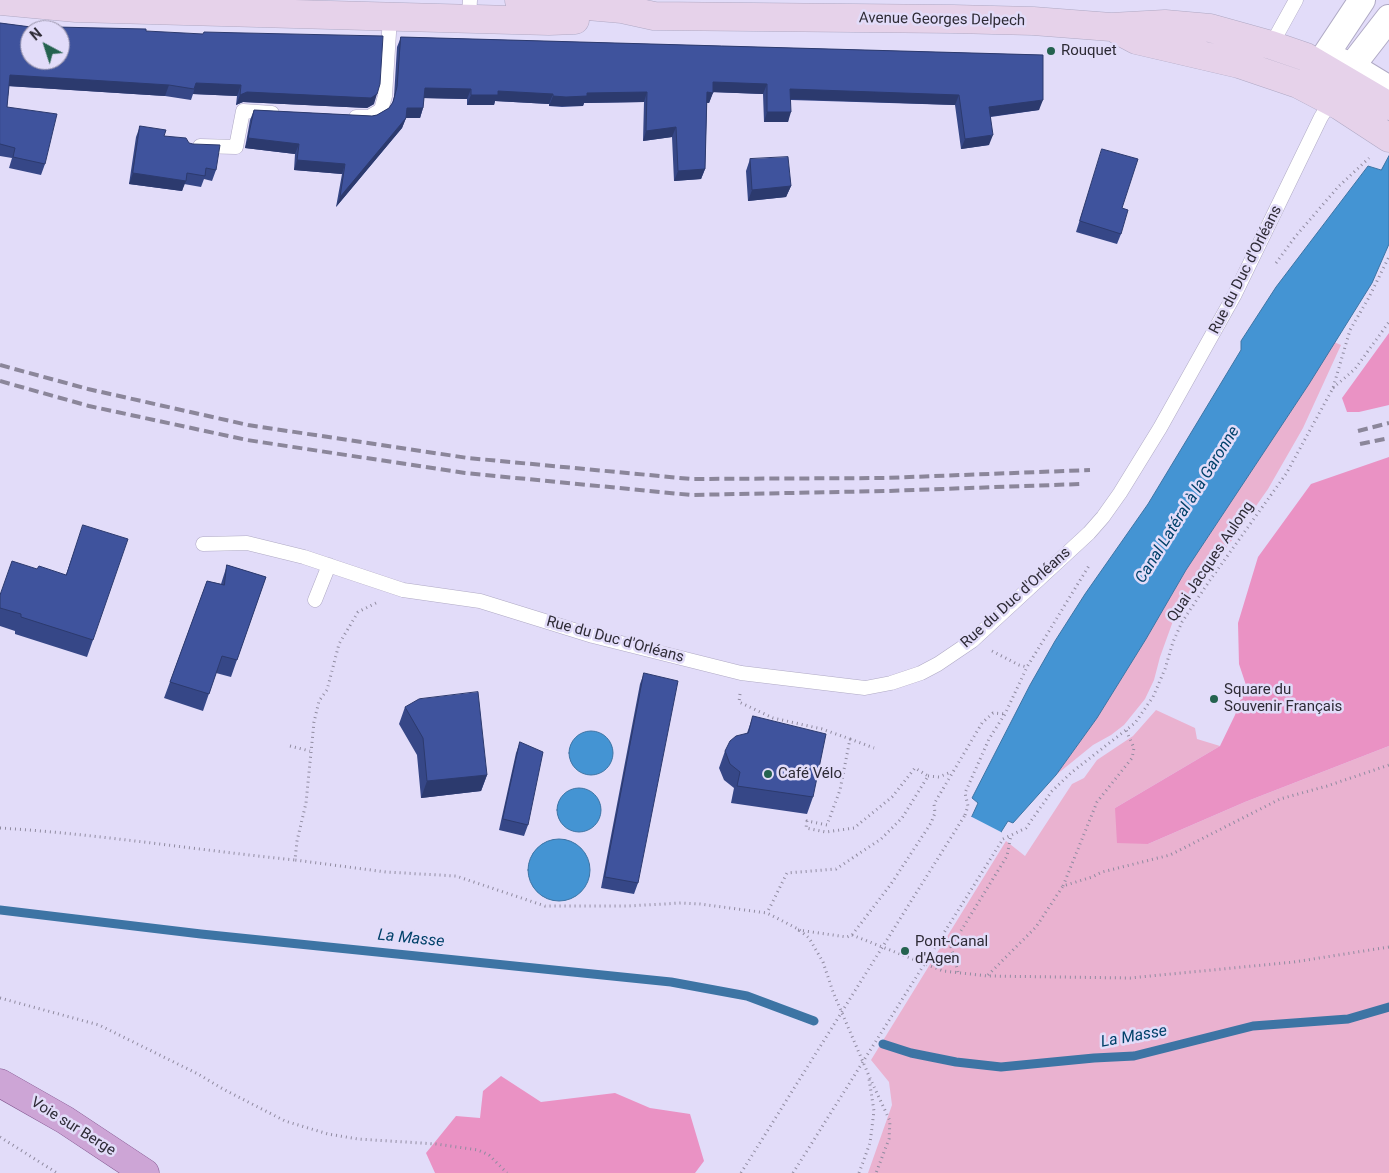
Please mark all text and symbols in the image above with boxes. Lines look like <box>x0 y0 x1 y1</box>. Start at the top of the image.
street label: Avenue Georges Delpech <box>859 10 1025 30</box>
north arrow <box>20 20 70 70</box>
text: N <box>27 25 45 44</box>
place label: Rouquet <box>1061 42 1117 60</box>
marker: Rouquet <box>1045 45 1057 57</box>
street label: Rue du Duc d'Orléans <box>1206 203 1286 337</box>
water label: Canal Latéral à la Garonne <box>1132 423 1244 587</box>
street label: Quai Jacques Aulong <box>1164 498 1258 626</box>
street label: Rue du Duc d'Orléans <box>957 544 1075 652</box>
street label: Rue du Duc d'Orléans <box>544 613 686 667</box>
place label: Square du Souvenir Français <box>1224 681 1342 716</box>
marker: Square du Souvenir Français <box>1208 693 1220 705</box>
place label: Café Vélo <box>778 765 842 783</box>
marker: Café Vélo <box>762 768 774 780</box>
water label: La Masse <box>377 926 445 952</box>
place label: Pont-Canal d'Agen <box>915 933 988 968</box>
marker: Pont-Canal d'Agen <box>899 945 911 957</box>
water label: La Masse <box>1099 1022 1169 1052</box>
street label: Voie sur Berge <box>27 1094 119 1160</box>

